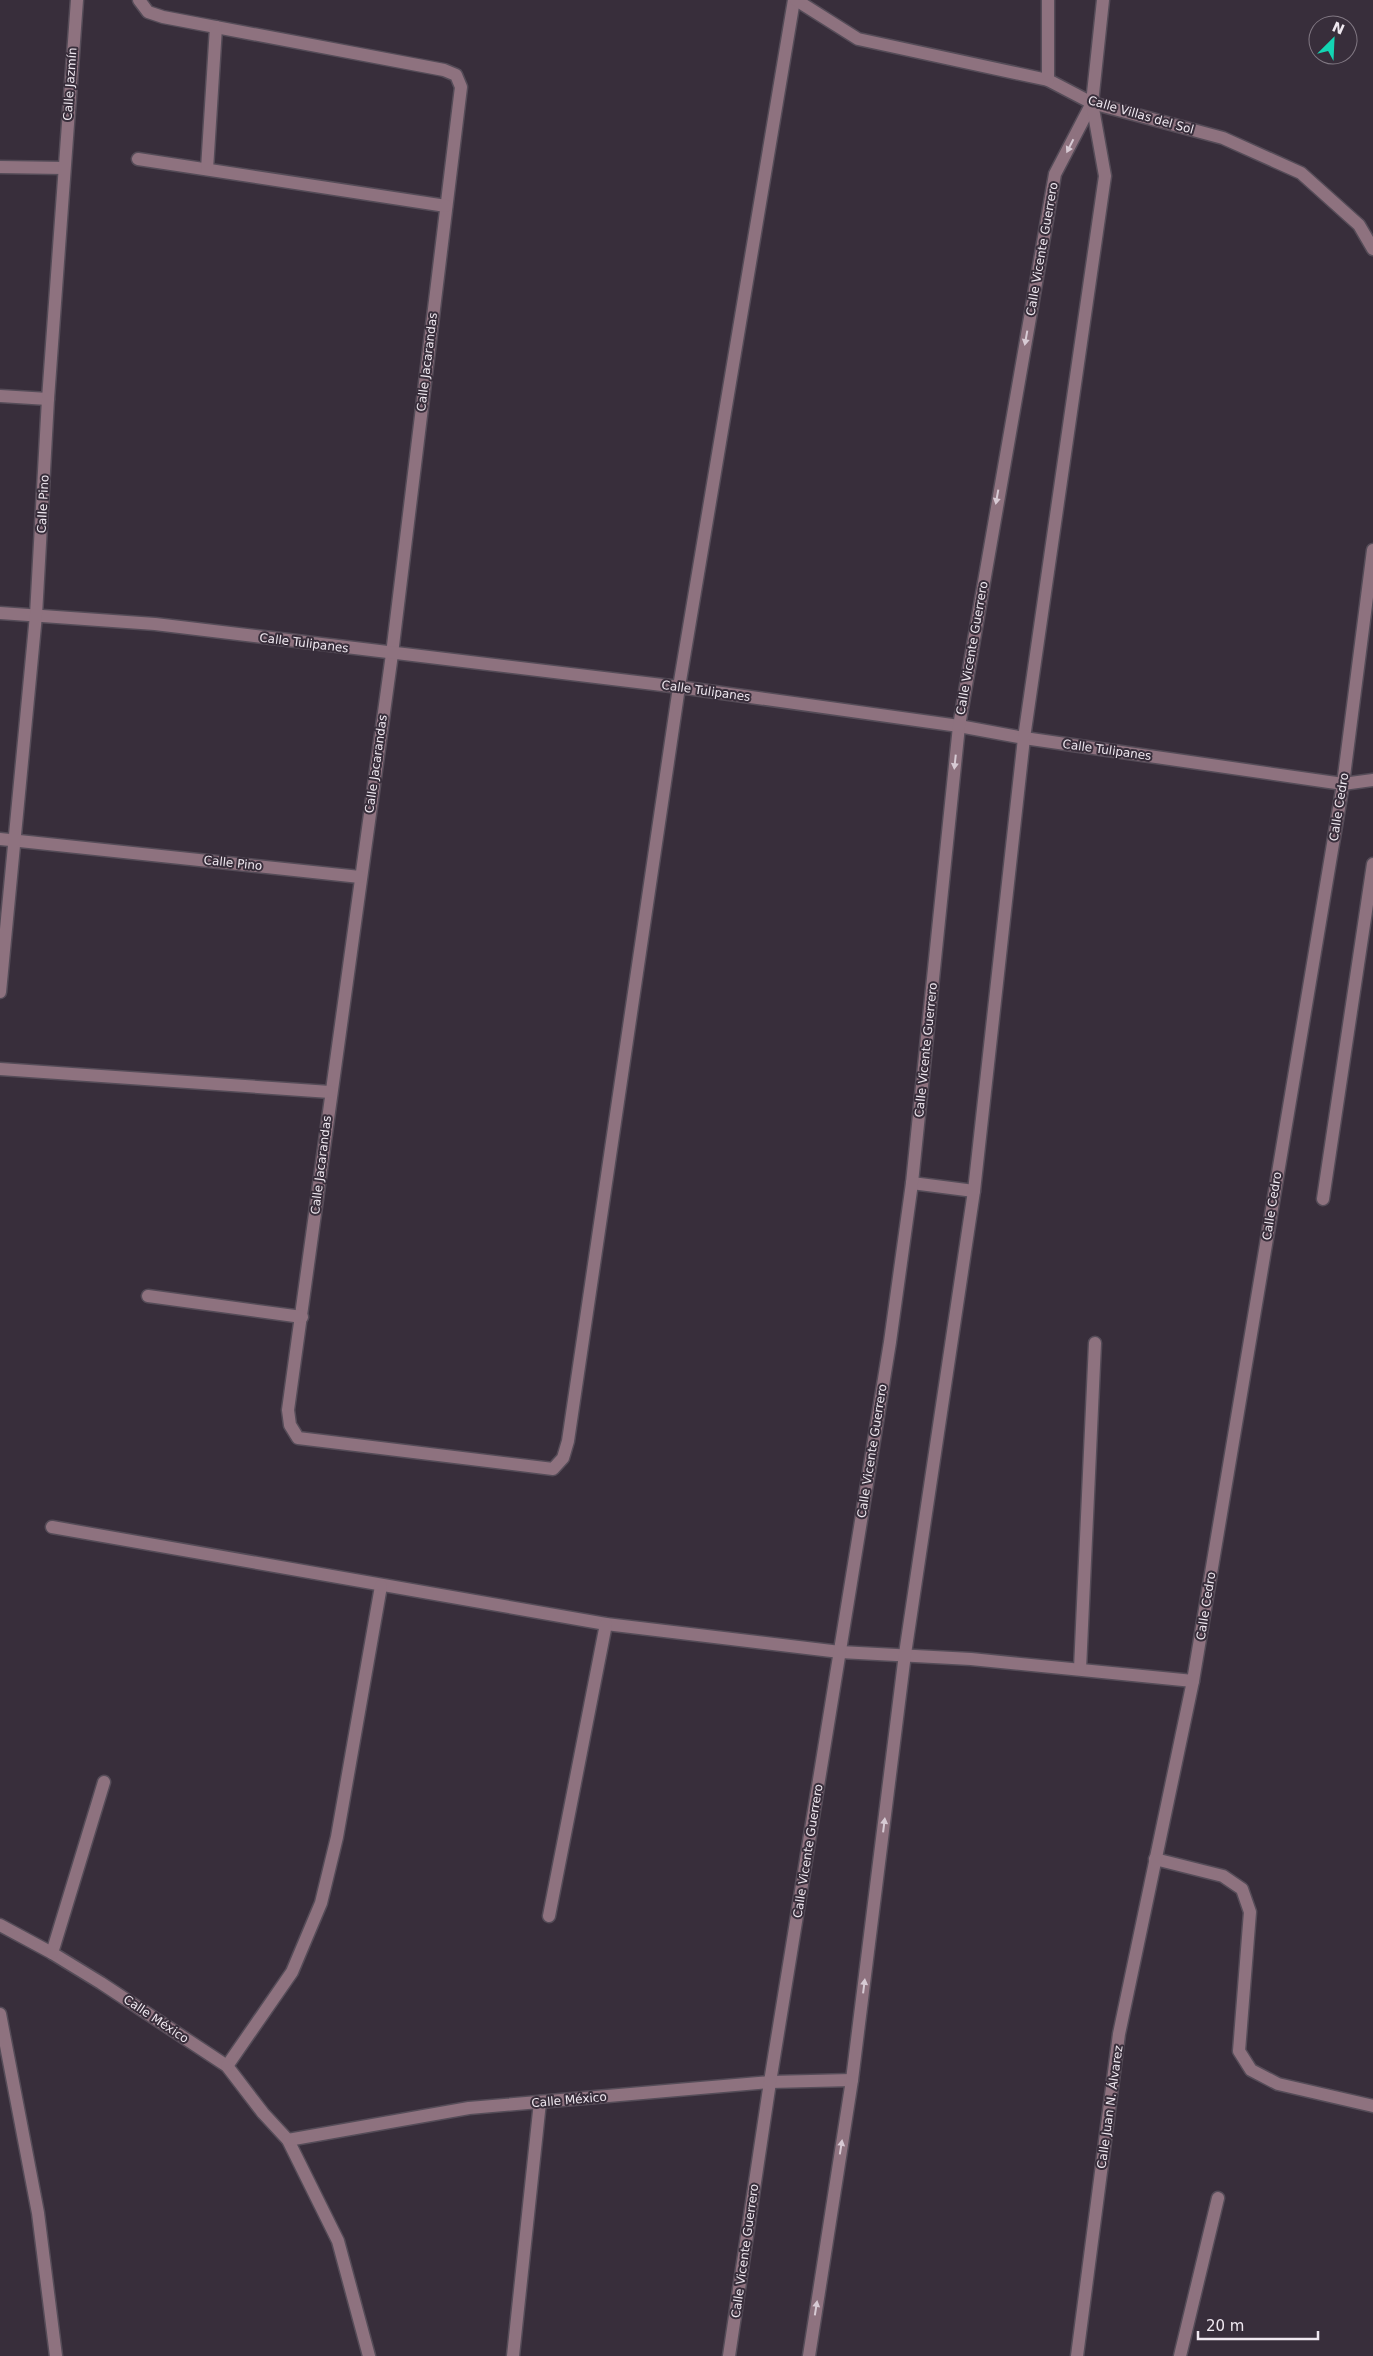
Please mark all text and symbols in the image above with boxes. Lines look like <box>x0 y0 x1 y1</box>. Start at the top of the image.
north arrow <box>1308 15 1358 65</box>
text: N <box>1330 18 1347 38</box>
street label: Calle Jazmín <box>60 47 80 121</box>
street label: Calle Villas del Sol <box>1086 93 1196 137</box>
one-way arrow <box>1066 139 1074 153</box>
street label: Calle Vicente Guerrero <box>1023 181 1061 317</box>
street label: Calle Jacarandas <box>414 312 440 412</box>
one-way arrow <box>1022 330 1030 346</box>
street label: Calle Pino <box>34 474 52 534</box>
one-way arrow <box>993 490 1001 506</box>
street label: Calle Vicente Guerrero <box>953 580 991 716</box>
street label: Calle Tulipanes <box>259 631 349 655</box>
street label: Calle Tulipanes <box>661 678 751 704</box>
street label: Calle Jacarandas <box>362 714 390 814</box>
street label: Calle Tulipanes <box>1062 737 1152 763</box>
one-way arrow <box>951 754 959 770</box>
street label: Calle Cedro <box>1327 772 1351 842</box>
street label: Calle Pino <box>203 853 263 873</box>
street label: Calle Vicente Guerrero <box>912 982 940 1118</box>
street label: Calle Jacarandas <box>308 1115 334 1215</box>
street label: Calle Cedro <box>1260 1171 1284 1241</box>
street label: Calle Vicente Guerrero <box>854 1383 890 1519</box>
street label: Calle Cedro <box>1194 1571 1218 1641</box>
street label: Calle Vicente Guerrero <box>790 1783 826 1919</box>
one-way arrow <box>880 1817 888 1833</box>
one-way arrow <box>860 1978 868 1994</box>
street label: Calle México <box>121 1992 191 2046</box>
street label: Calle Juan N. Álvarez <box>1093 2044 1126 2170</box>
street label: Calle México <box>531 2090 607 2110</box>
one-way arrow <box>838 2139 846 2155</box>
street label: Calle Vicente Guerrero <box>729 2183 761 2319</box>
one-way arrow <box>813 2299 821 2315</box>
scale bar <box>1198 2308 1318 2340</box>
text: 20 m <box>1206 2317 1244 2335</box>

